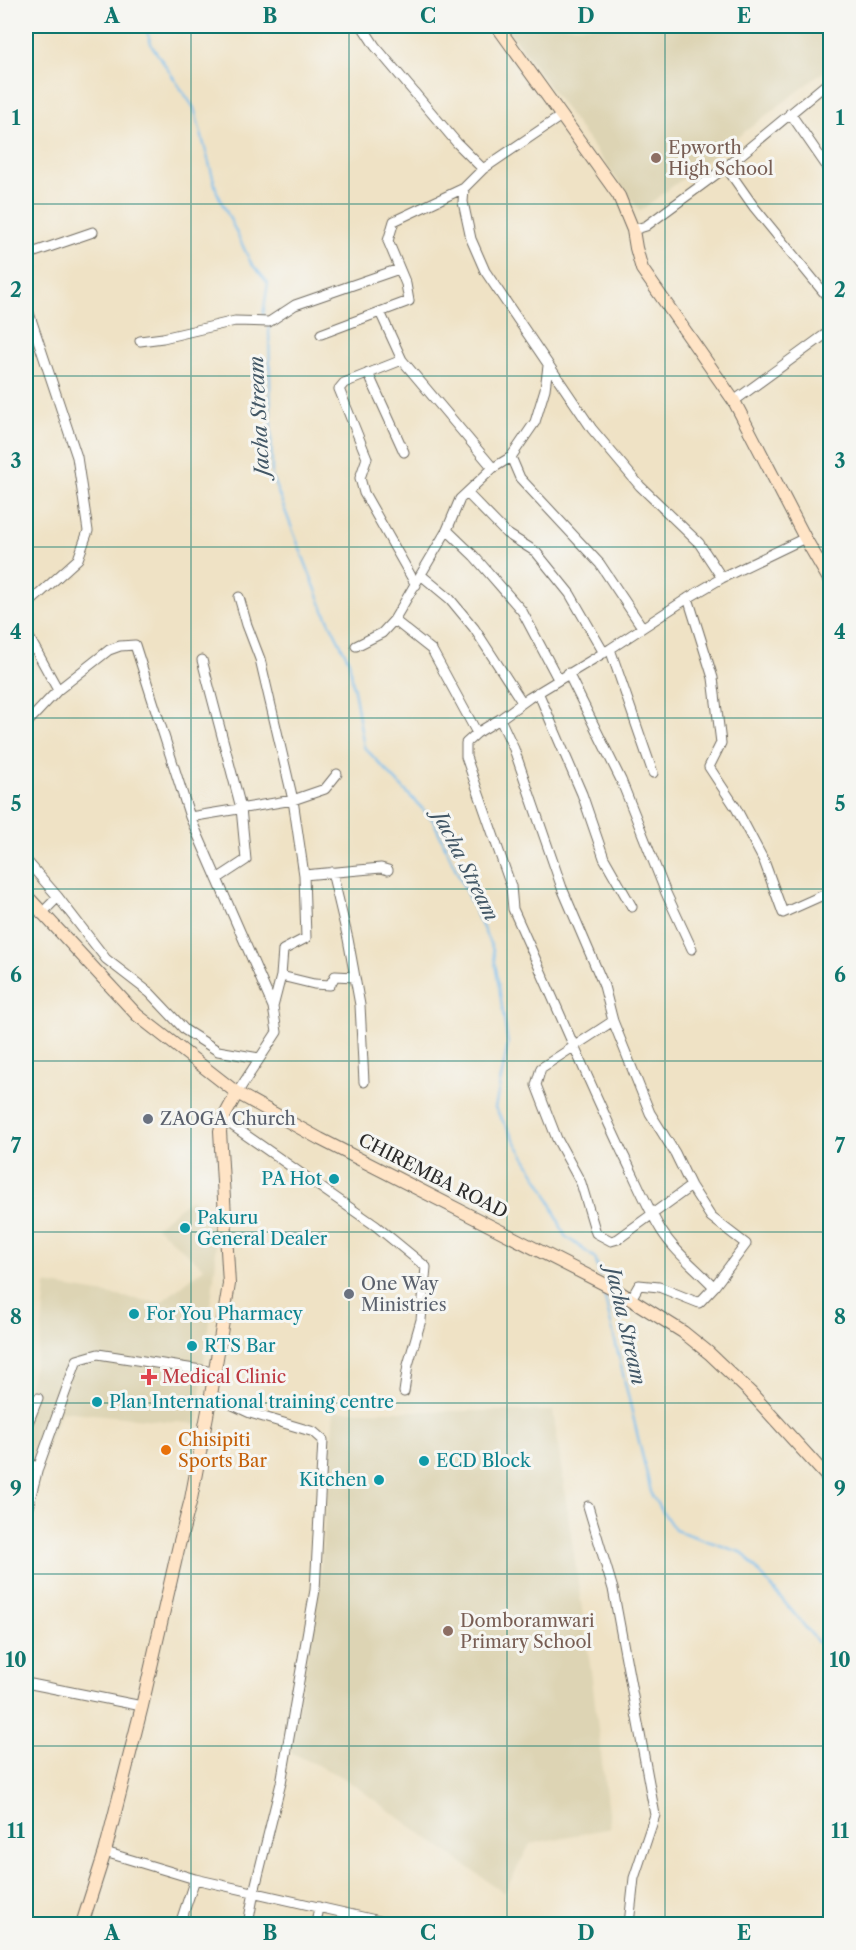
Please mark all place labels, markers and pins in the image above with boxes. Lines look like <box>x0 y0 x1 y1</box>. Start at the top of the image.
place label: Epworth High School <box>668 137 773 180</box>
marker: Epworth High School <box>649 151 663 165</box>
place label: ZAOGA Church <box>160 1108 296 1130</box>
marker: ZAOGA Church <box>141 1112 155 1126</box>
place label: PA Hot <box>261 1168 323 1190</box>
marker: PA Hot <box>327 1172 341 1186</box>
place label: Pakuru General Dealer <box>197 1207 328 1250</box>
marker: Pakuru General Dealer <box>178 1221 192 1235</box>
place label: One Way Ministries <box>361 1273 446 1316</box>
marker: One Way Ministries <box>342 1287 356 1301</box>
place label: For You Pharmacy <box>146 1303 304 1325</box>
marker: For You Pharmacy <box>127 1307 141 1321</box>
place label: RTS Bar <box>204 1335 276 1357</box>
marker: RTS Bar <box>185 1339 199 1353</box>
place label: Medical Clinic <box>162 1366 286 1388</box>
marker: Medical Clinic <box>140 1368 158 1386</box>
place label: Plan International training centre <box>109 1391 394 1413</box>
marker: Plan International training centre <box>90 1395 104 1409</box>
place label: Chisipiti Sports Bar <box>178 1429 267 1472</box>
marker: Chisipiti Sports Bar <box>159 1443 173 1457</box>
place label: ECD Block <box>436 1450 532 1472</box>
marker: ECD Block <box>417 1454 431 1468</box>
place label: Kitchen <box>299 1469 367 1491</box>
marker: Kitchen <box>372 1473 386 1487</box>
place label: Domboramwari Primary School <box>460 1610 595 1653</box>
marker: Domboramwari Primary School <box>441 1624 455 1638</box>

